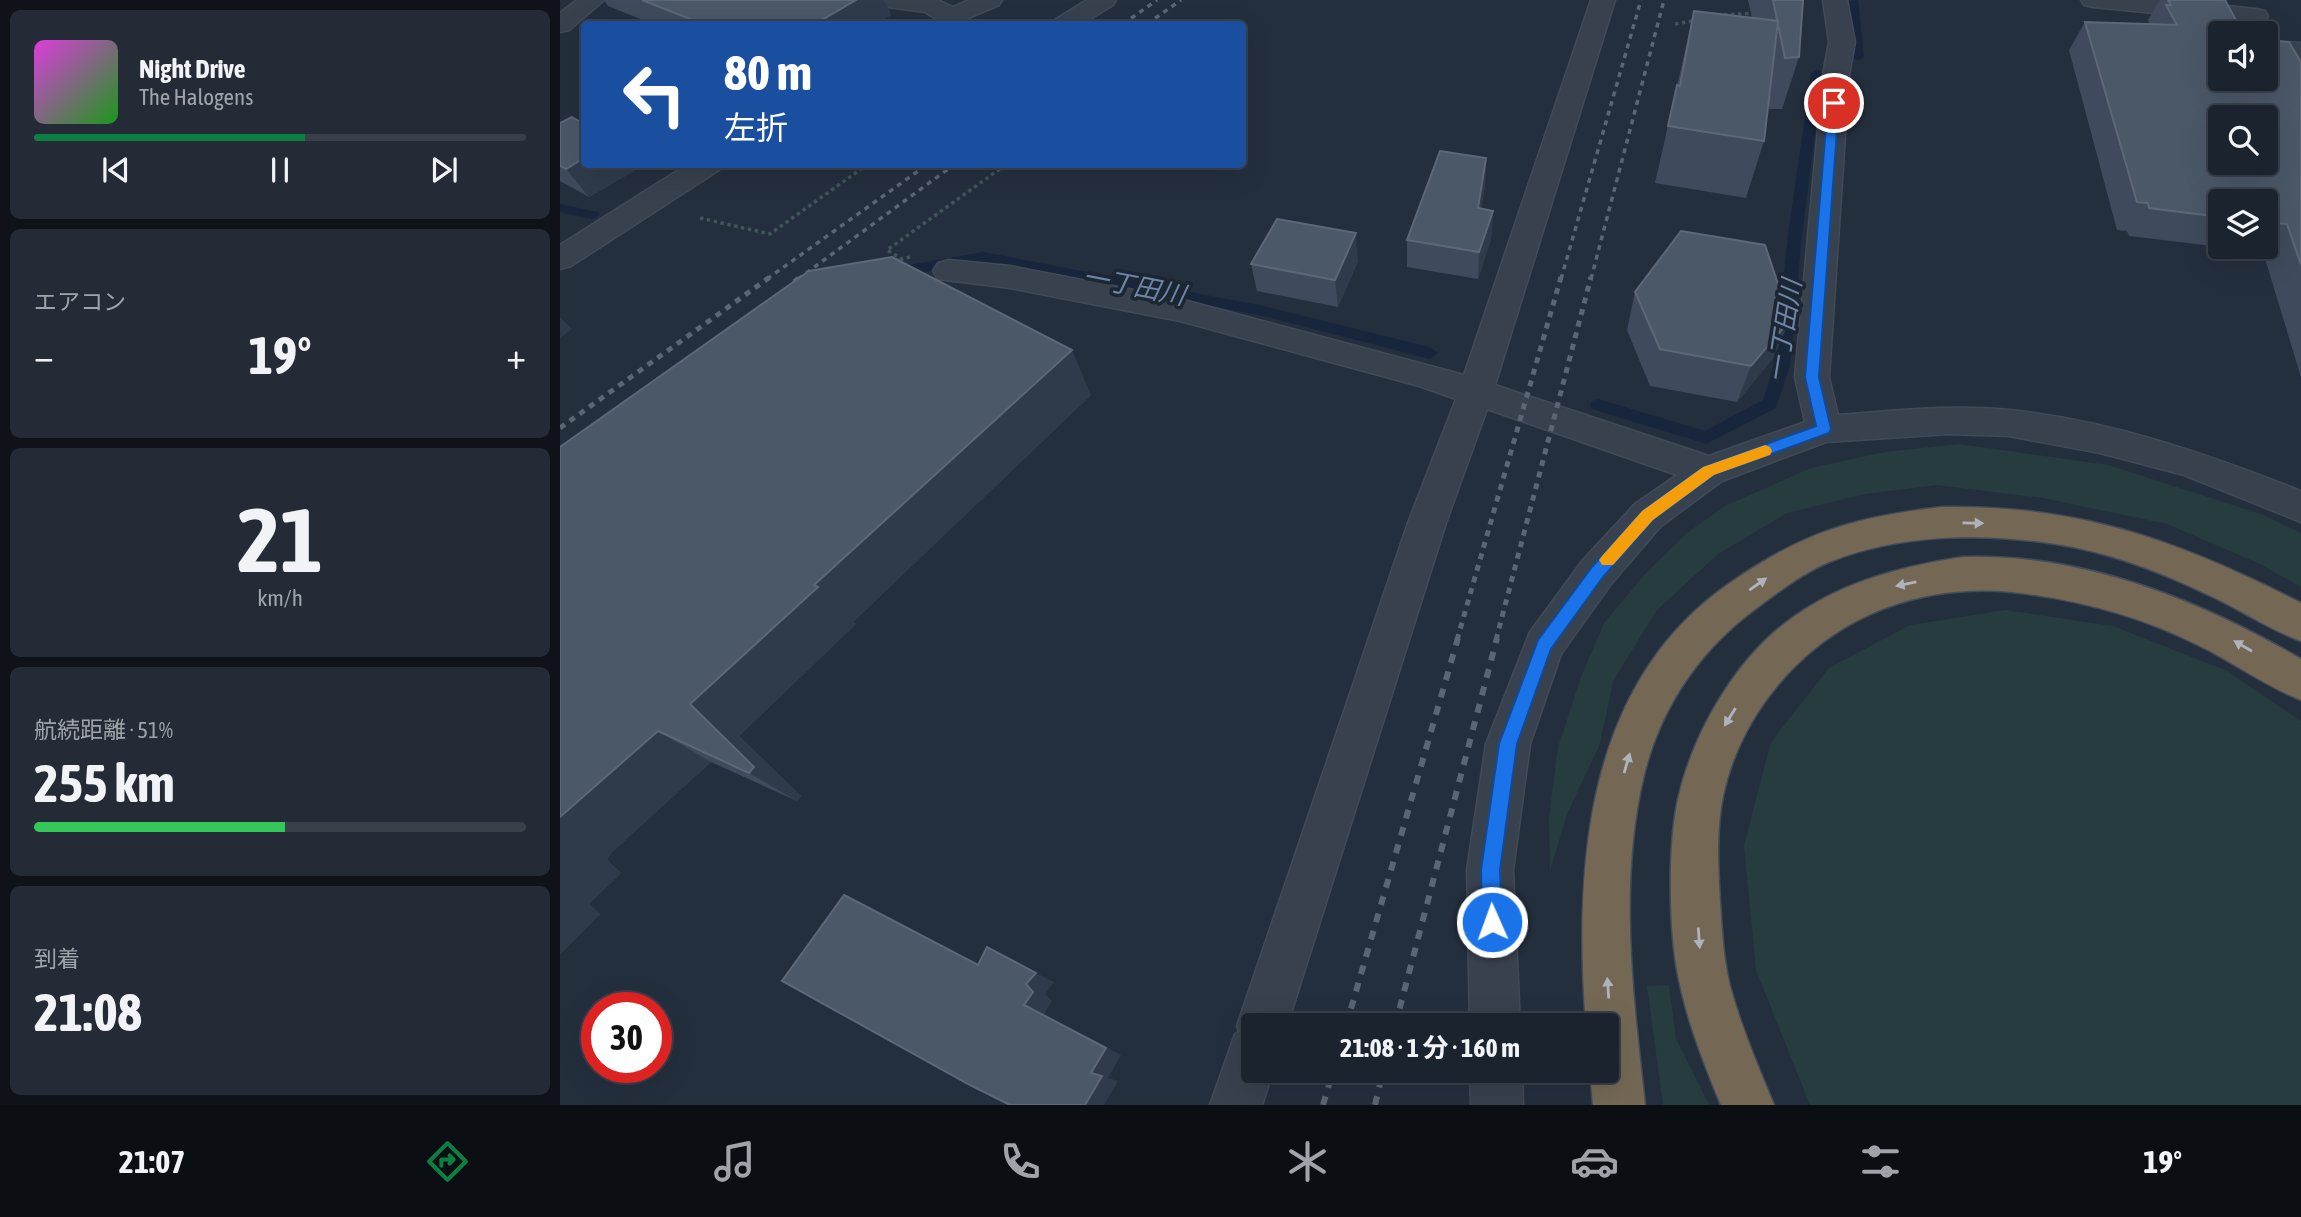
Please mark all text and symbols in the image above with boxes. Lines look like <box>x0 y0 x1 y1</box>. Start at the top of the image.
map controls <box>2208 21 2278 259</box>
button: sound <box>2208 21 2278 91</box>
text: 80 m <box>724 44 812 100</box>
icon: left <box>609 49 700 140</box>
text: Night Drive <box>139 54 246 84</box>
pin <box>1804 73 1864 133</box>
text: The Halogens <box>139 84 253 110</box>
icon: arrive <box>1815 84 1853 122</box>
button: search <box>2208 105 2278 175</box>
text: 左折 <box>724 109 788 146</box>
icon: previous <box>97 151 135 189</box>
icon: pause <box>261 151 299 189</box>
icon: next <box>425 151 463 189</box>
button: layers <box>2208 189 2278 259</box>
water label: 一丁田川 <box>1080 261 1191 311</box>
water label: 一丁田川 <box>1761 274 1807 385</box>
text: エアコン <box>34 289 126 315</box>
text: 19° <box>248 325 312 385</box>
text: − <box>34 334 54 377</box>
text: + <box>506 334 526 377</box>
text: 21 <box>237 487 323 591</box>
one-way arrow <box>1962 517 1984 528</box>
one-way arrow <box>1749 577 1767 591</box>
one-way arrow <box>1895 578 1917 589</box>
text: km/h <box>257 585 303 611</box>
one-way arrow <box>2233 640 2252 652</box>
one-way arrow <box>1724 707 1737 727</box>
text: 航続距離 · 51% <box>34 717 173 743</box>
one-way arrow <box>1623 752 1633 773</box>
text: 255 km <box>34 753 175 813</box>
position arrow <box>1455 885 1529 959</box>
one-way arrow <box>1694 928 1705 950</box>
text: 到着 <box>34 946 80 972</box>
one-way arrow <box>1602 977 1613 999</box>
text: 21:08 <box>34 982 142 1042</box>
speed limit sign: 30 <box>581 992 672 1083</box>
text: 21:08 · 1 分 · 160 m <box>1340 1033 1520 1063</box>
icon: directions <box>423 1137 472 1186</box>
icon: music <box>710 1137 759 1186</box>
icon: phone <box>996 1137 1045 1186</box>
icon: climate <box>1283 1137 1332 1186</box>
icon: car <box>1570 1137 1619 1186</box>
icon: filters <box>1856 1137 1905 1186</box>
text: 21:07 <box>119 1143 185 1180</box>
text: 19° <box>2143 1143 2182 1180</box>

